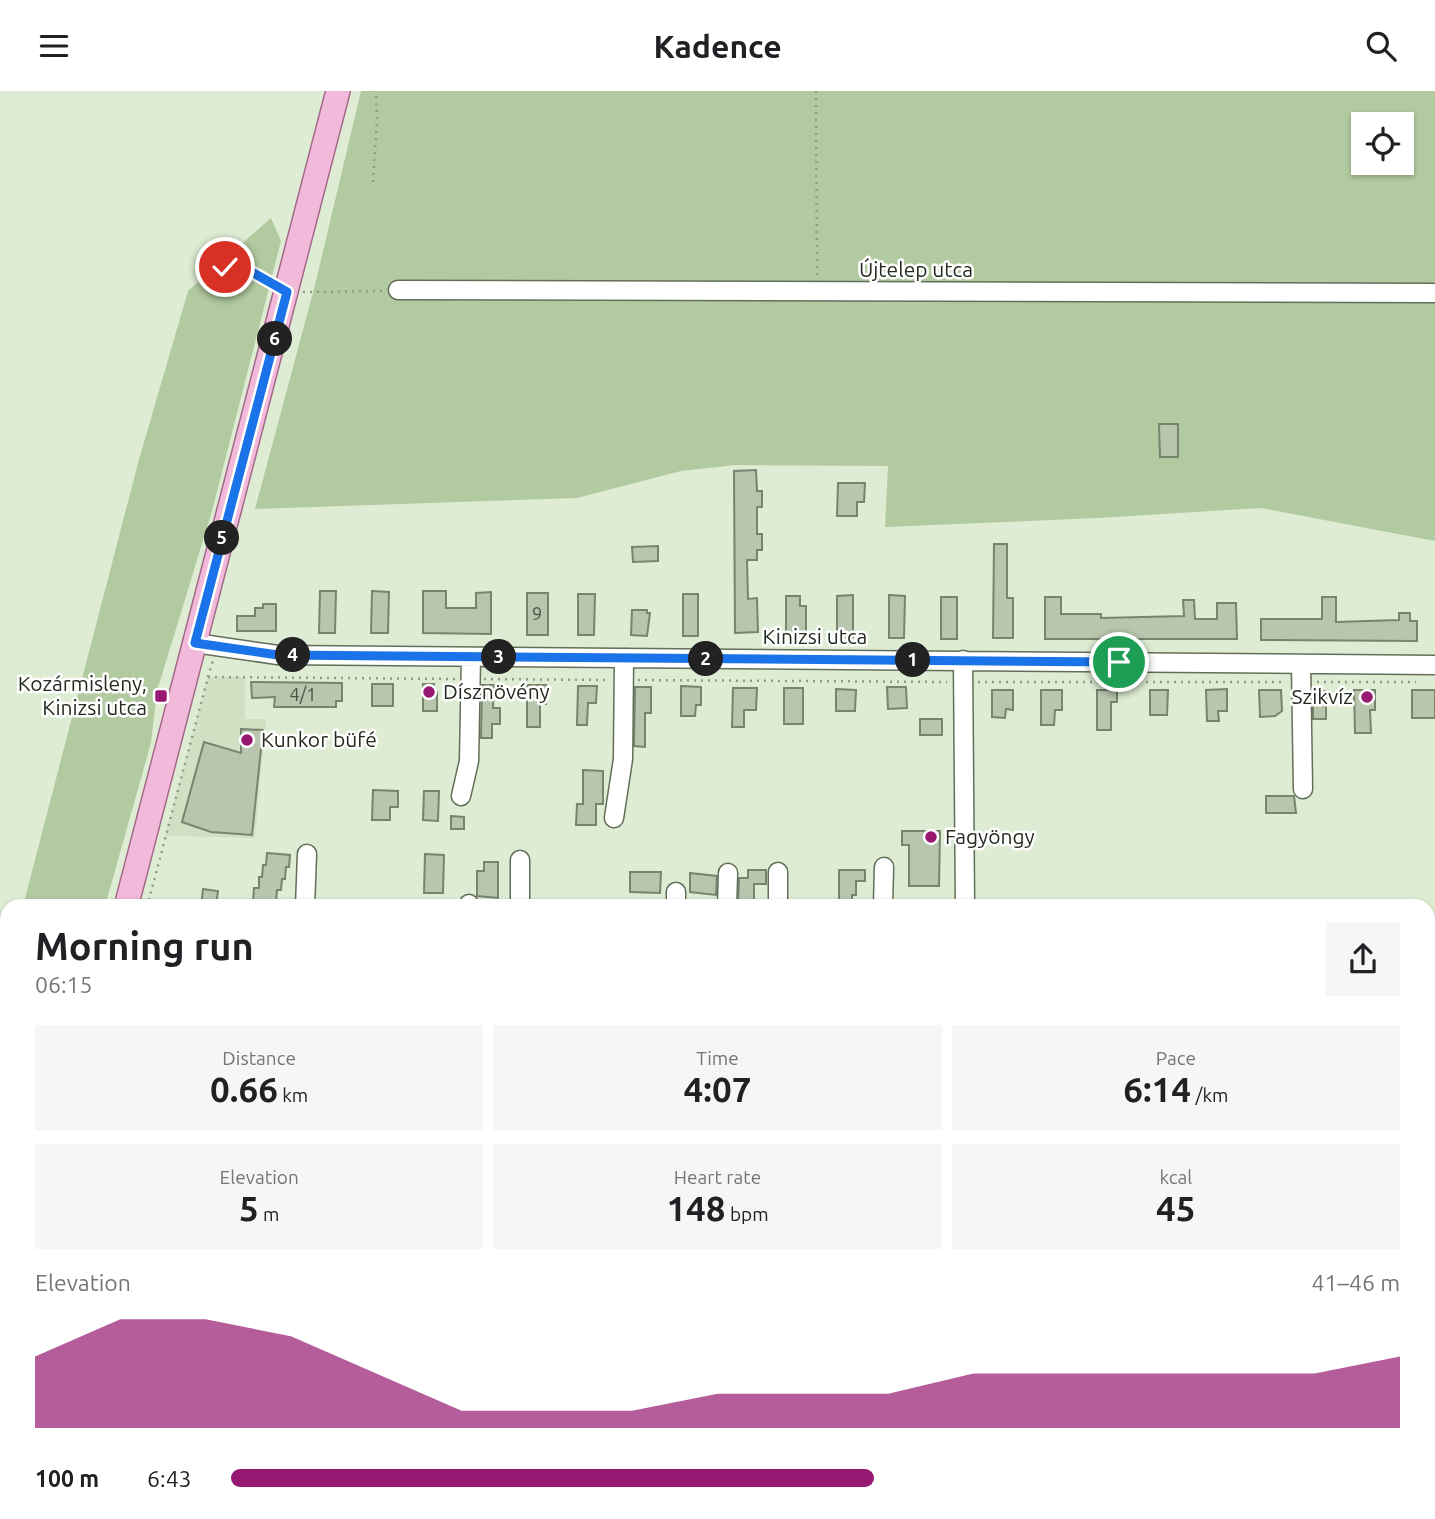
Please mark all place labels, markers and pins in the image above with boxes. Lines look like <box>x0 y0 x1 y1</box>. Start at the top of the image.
pin <box>195 237 255 297</box>
pin: 6 <box>258 321 292 357</box>
pin: 5 <box>204 521 240 555</box>
pin <box>1089 632 1149 692</box>
pin: 4 <box>276 637 310 673</box>
pin: 3 <box>482 639 516 675</box>
pin: 2 <box>688 641 724 677</box>
pin: 1 <box>895 643 930 677</box>
place label: Kozármisleny, Kinizsi utca <box>18 671 147 719</box>
place label: Dísznövény <box>443 679 550 703</box>
marker: Dísznövény <box>421 684 437 700</box>
place label: Szikvíz <box>1292 684 1353 708</box>
marker: Kozármisleny, Kinizsi utca <box>153 688 169 704</box>
marker: Szikvíz <box>1359 689 1375 705</box>
place label: Kunkor büfé <box>261 727 377 751</box>
marker: Kunkor büfé <box>239 732 255 748</box>
place label: Fagyöngy <box>945 824 1035 848</box>
marker: Fagyöngy <box>923 829 939 845</box>

